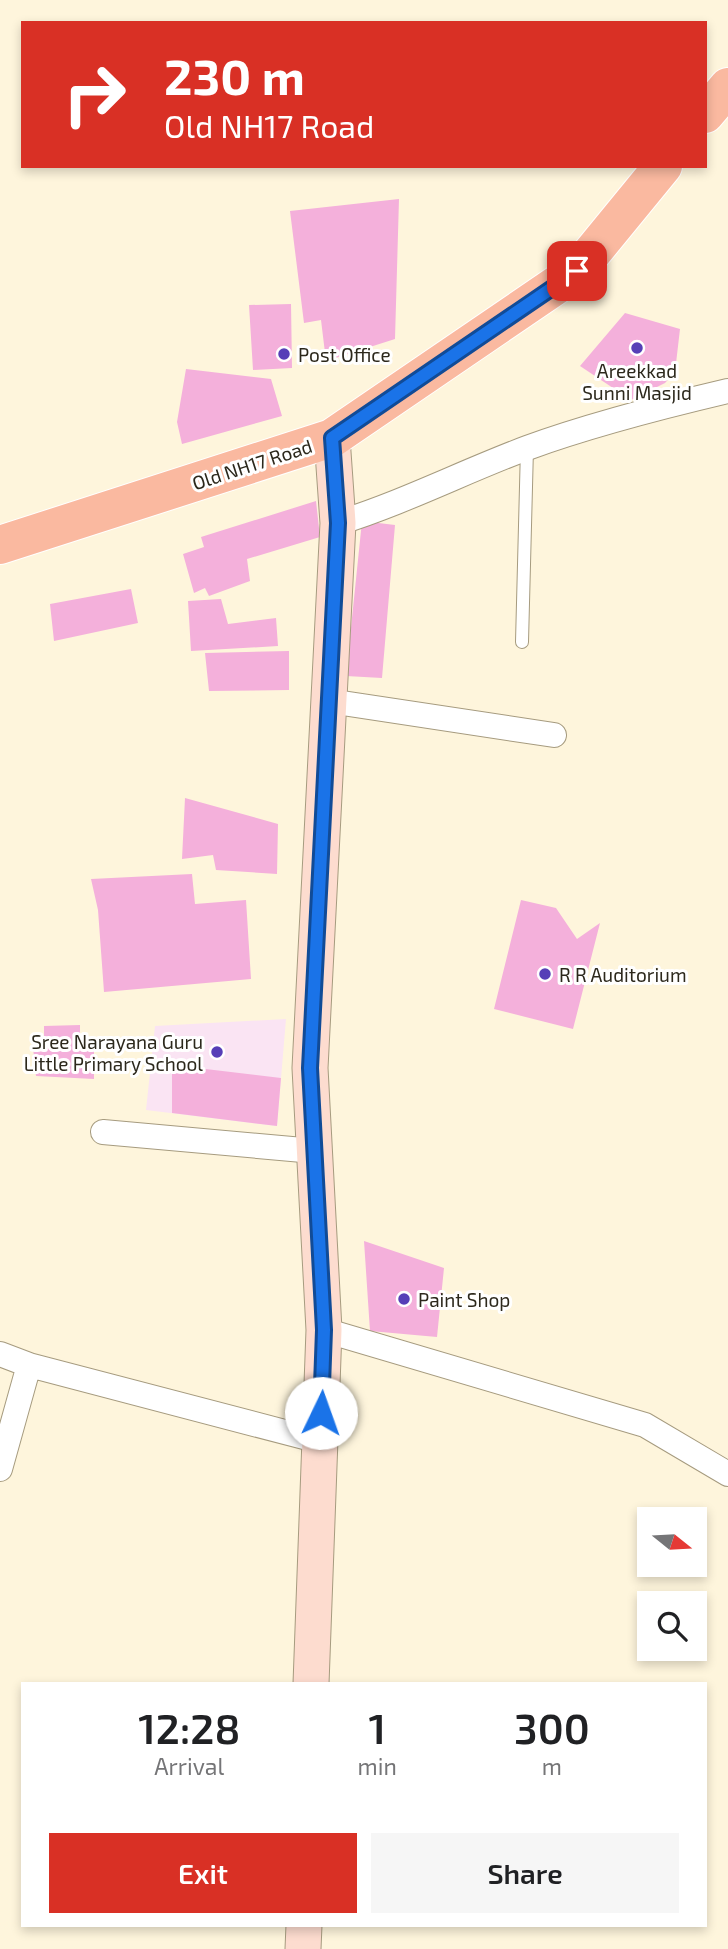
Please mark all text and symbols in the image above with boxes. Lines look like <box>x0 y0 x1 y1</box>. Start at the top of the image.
text: 230 m <box>164 46 305 105</box>
icon: right <box>49 49 140 140</box>
text: Old NH17 Road <box>164 106 374 144</box>
pin <box>547 241 607 301</box>
icon: arrive <box>558 252 596 290</box>
marker: Areekkad Sunni Masjid <box>629 340 645 356</box>
place label: Post Office <box>298 343 391 366</box>
marker: Post Office <box>276 346 292 362</box>
place label: Areekkad Sunni Masjid <box>582 359 692 404</box>
street label: Old NH17 Road <box>189 434 315 494</box>
place label: R R Auditorium <box>559 963 687 986</box>
marker: R R Auditorium <box>537 966 553 982</box>
place label: Sree Narayana Guru Little Primary School <box>24 1030 203 1075</box>
marker: Sree Narayana Guru Little Primary School <box>209 1044 225 1060</box>
place label: Paint Shop <box>418 1288 510 1311</box>
marker: Paint Shop <box>396 1291 412 1307</box>
position arrow <box>284 1376 358 1450</box>
north arrow <box>637 1507 707 1577</box>
map controls <box>637 1507 707 1661</box>
button: search <box>637 1591 707 1661</box>
text: 12:28 <box>138 1702 240 1752</box>
text: 1 <box>368 1702 386 1752</box>
text: 300 <box>514 1702 590 1752</box>
text: Arrival <box>154 1752 224 1780</box>
text: min <box>358 1752 397 1780</box>
text: m <box>542 1752 562 1780</box>
button: Exit <box>49 1833 357 1913</box>
button: Share <box>371 1833 679 1913</box>

